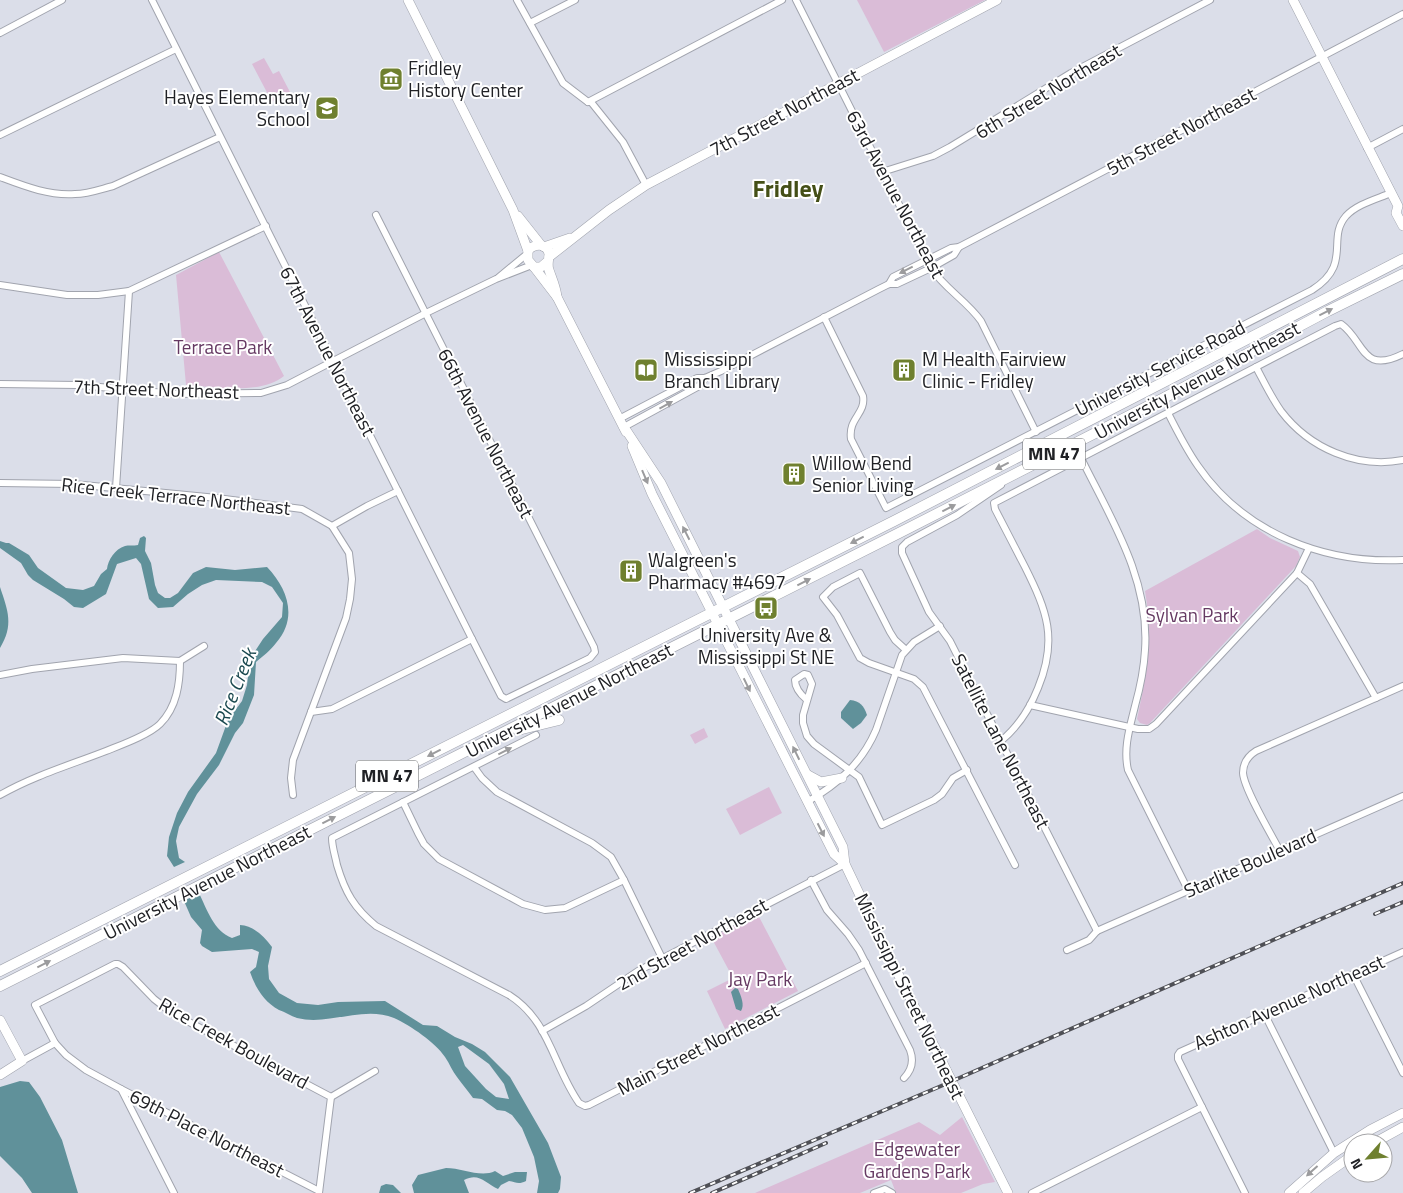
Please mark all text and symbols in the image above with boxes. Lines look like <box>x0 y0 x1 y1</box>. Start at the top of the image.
street label: 6th Street Northeast <box>969 35 1127 146</box>
place label: Fridley History Center <box>408 53 524 104</box>
street label: 7th Street Northeast <box>704 60 864 163</box>
museum icon: Fridley History Center <box>378 66 404 92</box>
street label: 5th Street Northeast <box>1101 79 1261 182</box>
place label: Hayes Elementary School <box>164 82 310 133</box>
school or university icon: Hayes Elementary School <box>314 95 340 121</box>
street label: 63rd Avenue Northeast <box>840 105 953 283</box>
district label: Fridley <box>752 170 824 206</box>
street label: 67th Avenue Northeast <box>273 261 384 441</box>
one-way arrow <box>899 266 914 274</box>
one-way arrow <box>1319 308 1334 316</box>
street label: University Service Road <box>1070 312 1250 423</box>
street label: University Avenue Northeast <box>1089 313 1305 446</box>
park label: Terrace Park <box>174 332 272 361</box>
street label: 66th Avenue Northeast <box>431 343 542 523</box>
place label: Mississippi Branch Library <box>664 344 780 395</box>
place label: M Health Fairview Clinic - Fridley <box>922 344 1066 395</box>
library icon: Mississippi Branch Library <box>633 357 659 383</box>
building icon: M Health Fairview Clinic - Fridley <box>891 357 917 383</box>
street label: 7th Street Northeast <box>73 371 240 406</box>
one-way arrow <box>659 400 673 409</box>
road number: MN 47 <box>1023 438 1085 469</box>
place label: Willow Bend Senior Living <box>812 448 914 499</box>
building icon: Willow Bend Senior Living <box>781 461 807 487</box>
one-way arrow <box>995 462 1009 470</box>
street label: Rice Creek Terrace Northeast <box>60 469 292 522</box>
one-way arrow <box>641 470 649 484</box>
one-way arrow <box>942 504 956 512</box>
one-way arrow <box>682 526 690 540</box>
one-way arrow <box>850 536 864 544</box>
place label: Walgreen's Pharmacy #4697 <box>648 545 786 596</box>
building icon: Walgreen's Pharmacy #4697 <box>618 558 644 584</box>
one-way arrow <box>797 578 812 586</box>
bus stop icon: University Ave & Mississippi St NE <box>753 595 779 621</box>
park label: Sylvan Park <box>1146 600 1238 629</box>
place label: University Ave & Mississippi St NE <box>698 620 834 671</box>
street label: University Avenue Northeast <box>460 634 678 765</box>
water label: Rice Creek <box>205 642 265 730</box>
street label: Satellite Lane Northeast <box>945 648 1058 834</box>
one-way arrow <box>743 678 751 692</box>
one-way arrow <box>792 745 801 760</box>
one-way arrow <box>498 747 512 755</box>
one-way arrow <box>427 749 441 757</box>
road number: MN 47 <box>356 760 418 791</box>
street label: University Avenue Northeast <box>98 816 316 947</box>
one-way arrow <box>322 816 336 824</box>
street label: Starlite Boulevard <box>1179 820 1321 905</box>
one-way arrow <box>817 822 825 837</box>
street label: Mississippi Street Northeast <box>848 888 973 1104</box>
street label: 2nd Street Northeast <box>611 890 773 997</box>
street label: Ashton Avenue Northeast <box>1189 946 1389 1057</box>
one-way arrow <box>36 960 51 968</box>
park label: Jay Park <box>728 964 792 993</box>
street label: Rice Creek Boulevard <box>154 989 315 1096</box>
street label: Main Street Northeast <box>612 995 784 1102</box>
street label: 69th Place Northeast <box>125 1081 290 1184</box>
north arrow <box>1343 1133 1393 1183</box>
park label: Edgewater Gardens Park <box>864 1134 970 1185</box>
text: N <box>1344 1155 1368 1173</box>
one-way arrow <box>1306 1166 1319 1177</box>

